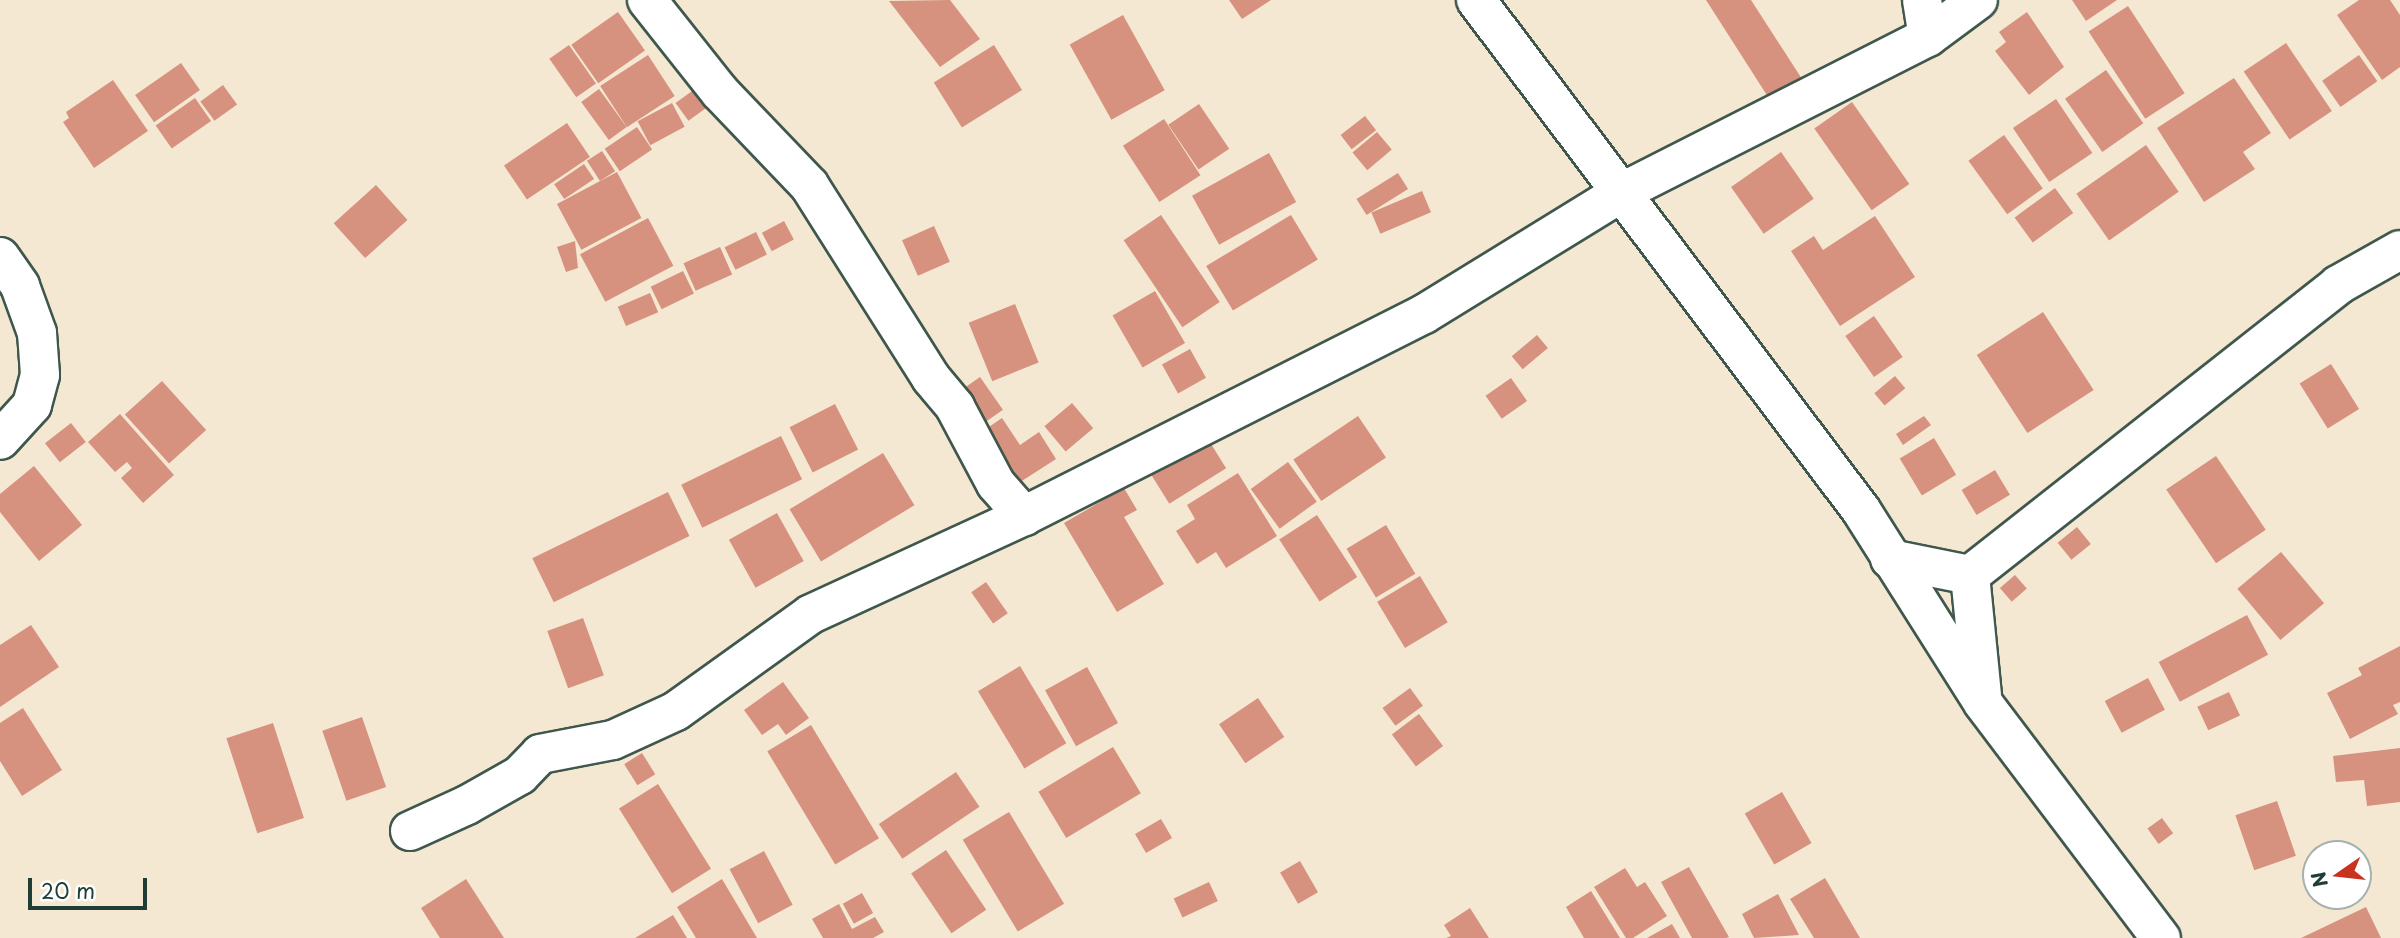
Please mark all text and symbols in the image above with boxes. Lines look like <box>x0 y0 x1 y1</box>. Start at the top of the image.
north arrow <box>2302 840 2372 910</box>
scale bar <box>32 864 150 908</box>
text: N <box>2303 869 2334 890</box>
text: 20 m <box>41 874 95 906</box>

